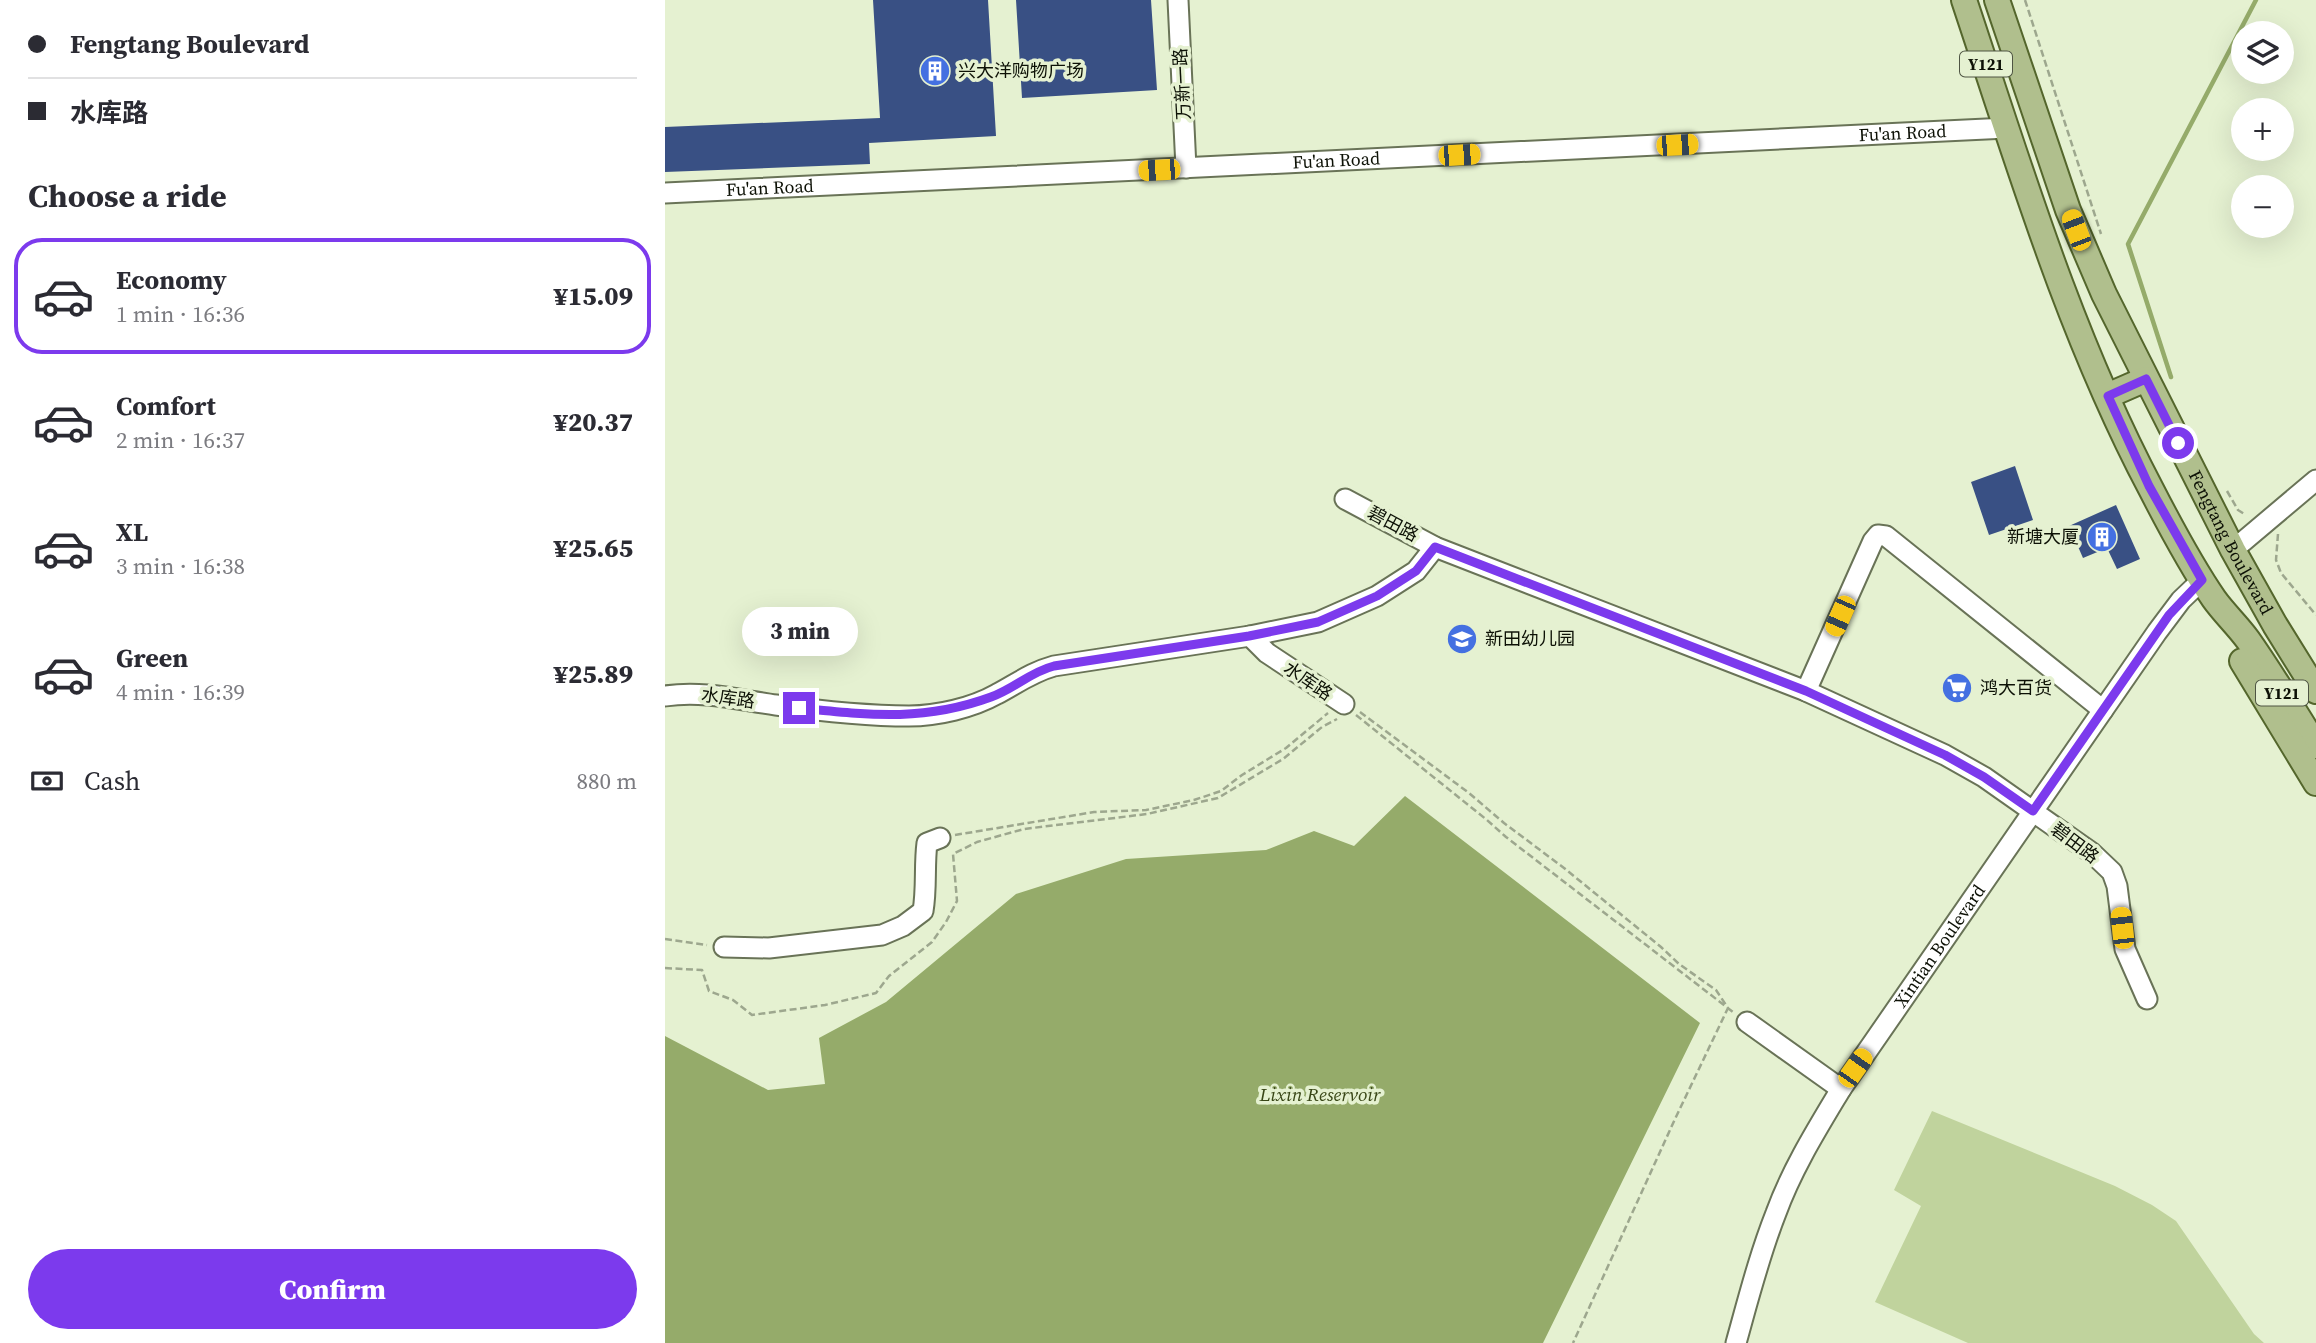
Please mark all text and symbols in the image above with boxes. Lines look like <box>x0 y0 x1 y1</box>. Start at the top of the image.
map controls <box>2231 21 2294 238</box>
button: layers <box>2231 21 2294 84</box>
text: Fengtang Boulevard <box>70 26 309 62</box>
street label: 万新一路 <box>1167 47 1196 121</box>
road number: Y121 <box>1960 52 2012 76</box>
building icon: 兴大洋购物广场 <box>918 54 952 88</box>
place label: 兴大洋购物广场 <box>958 58 1084 83</box>
text: 水库路 <box>70 95 148 131</box>
button: + <box>2231 98 2294 161</box>
street label: Fu'an Road <box>1858 118 1947 147</box>
car <box>1656 133 1699 157</box>
car <box>1438 143 1481 167</box>
street label: Fu'an Road <box>1292 145 1381 175</box>
car <box>1138 158 1181 182</box>
street label: Fu'an Road <box>725 173 814 202</box>
text: Choose a ride <box>28 174 227 218</box>
button: − <box>2231 175 2294 238</box>
car <box>2059 207 2094 253</box>
text: Economy <box>116 262 227 298</box>
icon: car <box>32 265 95 328</box>
text: ¥15.09 <box>554 278 633 314</box>
text: 1 min · 16:36 <box>116 298 245 330</box>
text: Comfort <box>116 388 216 424</box>
icon: car <box>32 391 95 454</box>
text: ¥20.37 <box>554 404 633 440</box>
text: 2 min · 16:37 <box>116 424 245 456</box>
route start <box>2162 427 2194 459</box>
street label: Fengtang Boulevard <box>2183 466 2280 619</box>
street label: 碧田路 <box>1364 500 1423 547</box>
text: XL <box>116 514 148 550</box>
icon: car <box>32 517 95 580</box>
building icon: 新塘大厦 <box>2085 520 2119 554</box>
place label: 新塘大厦 <box>2007 524 2079 549</box>
text: ¥25.65 <box>554 530 633 566</box>
text: 3 min · 16:38 <box>116 550 245 582</box>
car <box>1822 593 1859 639</box>
callout: 3 min <box>741 606 857 656</box>
text: 3 min <box>770 615 830 647</box>
school or university icon: 新田幼儿园 <box>1445 622 1479 656</box>
place label: 新田幼儿园 <box>1485 626 1575 651</box>
text: Green <box>116 640 188 676</box>
icon: car <box>32 643 95 706</box>
street label: 水库路 <box>1279 655 1338 706</box>
text: ¥25.89 <box>554 656 633 692</box>
supermarket icon: 鸿大百货 <box>1940 671 1974 705</box>
place label: 鸿大百货 <box>1980 675 2052 700</box>
text: 4 min · 16:39 <box>116 676 245 708</box>
road number: Y121 <box>2256 680 2308 706</box>
street label: 水库路 <box>700 681 757 714</box>
route end <box>783 692 815 724</box>
icon: cash <box>28 762 66 800</box>
text: Cash <box>84 763 140 799</box>
text: 880 m <box>576 765 637 797</box>
street label: 碧田路 <box>2046 816 2104 869</box>
street label: Xintian Boulevard <box>1888 879 1991 1012</box>
car <box>2110 906 2135 950</box>
car <box>1835 1045 1876 1091</box>
water label: Lixin Reservoir <box>1258 1081 1382 1107</box>
button: Confirm <box>28 1249 637 1329</box>

